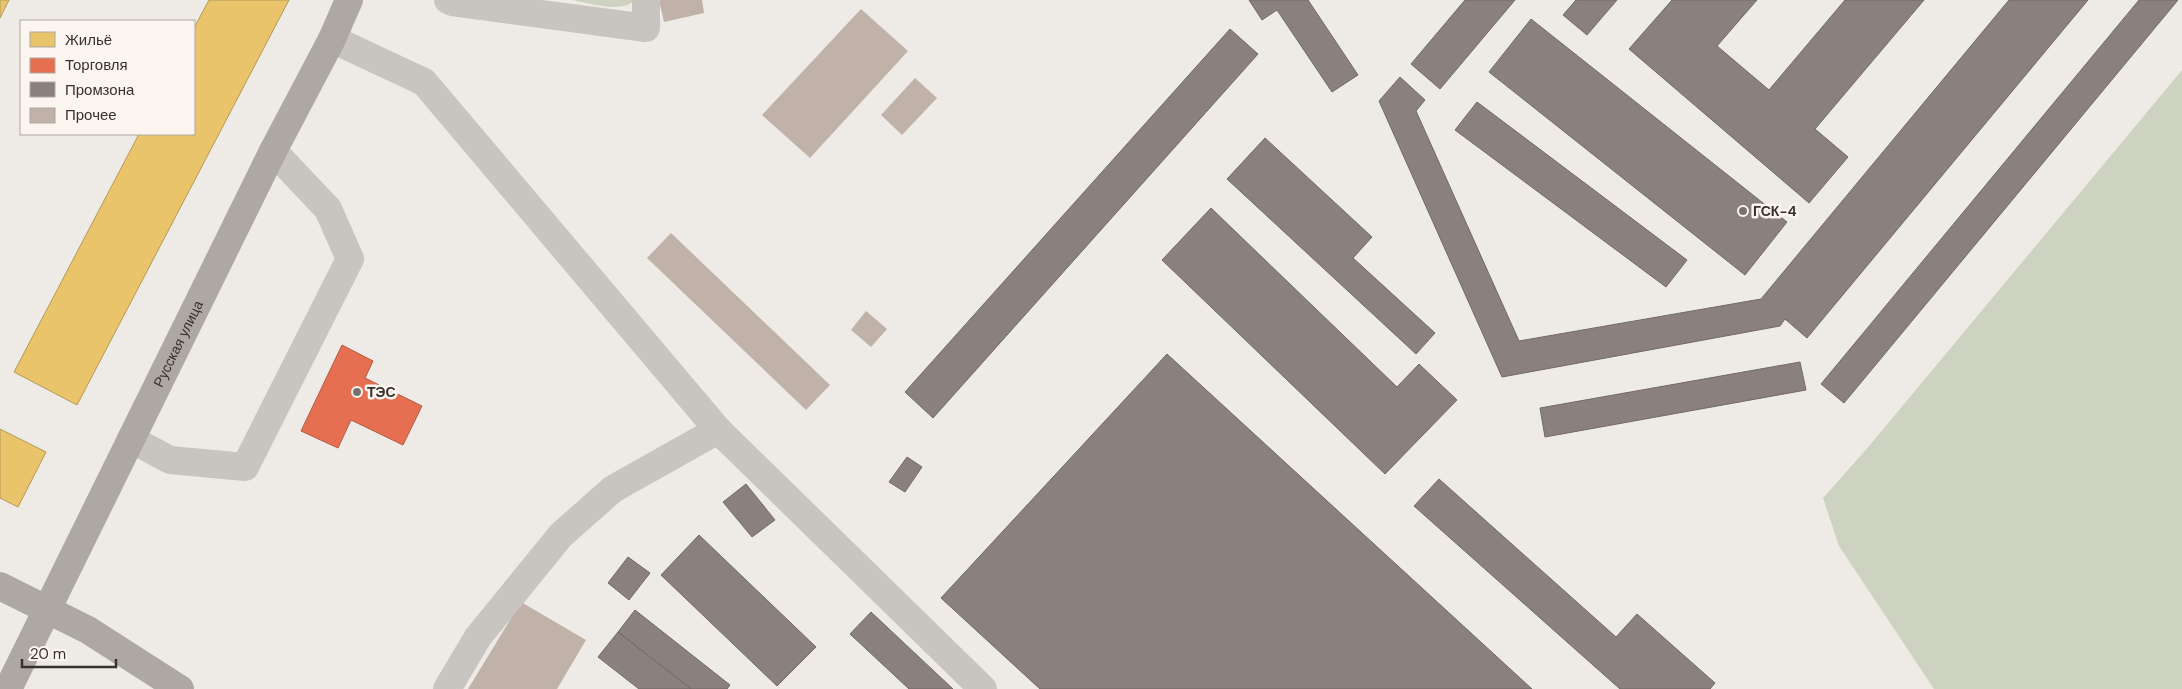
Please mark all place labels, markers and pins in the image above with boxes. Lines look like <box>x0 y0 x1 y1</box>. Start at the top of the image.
place label: ГСК-4 <box>1753 202 1797 220</box>
marker: ГСК-4 <box>1737 205 1749 217</box>
place label: ТЭС <box>367 383 396 401</box>
marker: ТЭС <box>351 386 363 398</box>

